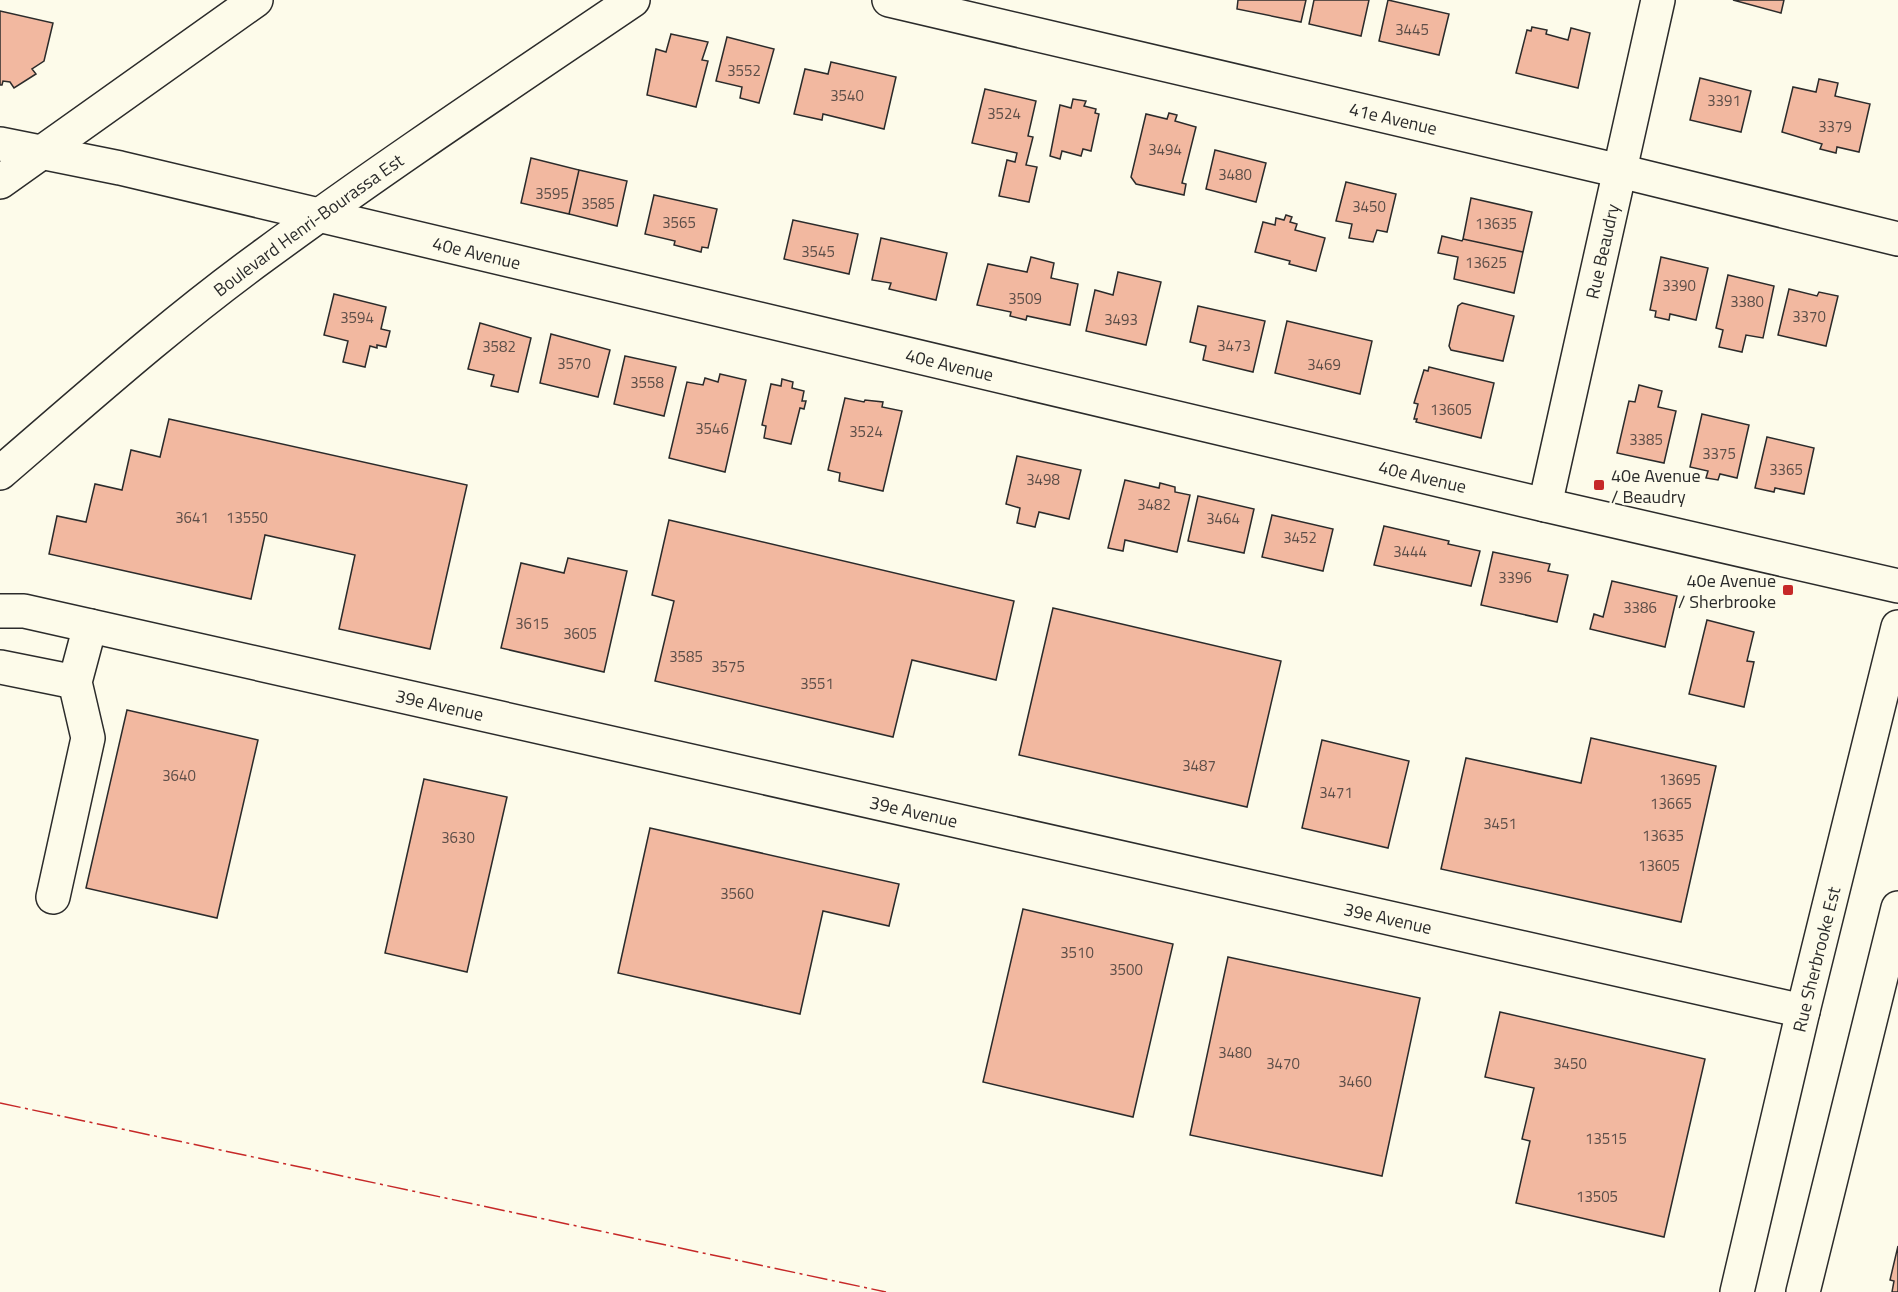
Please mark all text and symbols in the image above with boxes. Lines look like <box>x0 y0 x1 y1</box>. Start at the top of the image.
house number: 3445 <box>1395 18 1429 41</box>
house number: 3552 <box>727 59 761 82</box>
house number: 3540 <box>830 84 864 107</box>
house number: 3391 <box>1707 89 1741 112</box>
street label: 41e Avenue <box>1347 95 1440 141</box>
house number: 3524 <box>987 102 1021 125</box>
house number: 3379 <box>1818 115 1852 138</box>
house number: 3494 <box>1148 138 1182 161</box>
street label: Boulevard Henri-Bourassa Est <box>207 146 409 303</box>
house number: 3480 <box>1218 163 1252 186</box>
house number: 3595 <box>535 182 569 205</box>
house number: 3585 <box>581 192 615 215</box>
house number: 3450 <box>1352 195 1386 218</box>
street label: Rue Beaudry <box>1578 201 1626 302</box>
house number: 3565 <box>662 211 696 234</box>
house number: 13635 <box>1475 212 1517 235</box>
street label: 40e Avenue <box>430 229 523 276</box>
house number: 3545 <box>801 240 835 263</box>
house number: 13625 <box>1465 251 1507 274</box>
house number: 3390 <box>1662 274 1696 297</box>
house number: 3509 <box>1008 287 1042 310</box>
house number: 3380 <box>1730 290 1764 313</box>
house number: 3370 <box>1792 305 1826 328</box>
house number: 3594 <box>340 306 374 329</box>
house number: 3493 <box>1104 308 1138 331</box>
house number: 3473 <box>1217 334 1251 357</box>
house number: 3582 <box>482 335 516 358</box>
street label: 40e Avenue <box>903 341 996 388</box>
house number: 3570 <box>557 352 591 375</box>
house number: 3469 <box>1307 353 1341 376</box>
house number: 3558 <box>630 371 664 394</box>
house number: 13605 <box>1430 398 1472 421</box>
house number: 3546 <box>695 417 729 440</box>
house number: 3524 <box>849 420 883 443</box>
house number: 3385 <box>1629 428 1663 451</box>
house number: 3375 <box>1702 442 1736 465</box>
street label: 40e Avenue <box>1376 453 1469 500</box>
house number: 3365 <box>1769 458 1803 481</box>
place label: 40e Avenue / Beaudry <box>1611 462 1701 510</box>
house number: 3498 <box>1026 468 1060 491</box>
marker: 40e Avenue / Beaudry <box>1592 478 1606 492</box>
house number: 3482 <box>1137 493 1171 516</box>
house number: 3641 <box>175 506 209 529</box>
house number: 13550 <box>226 506 268 529</box>
house number: 3464 <box>1206 507 1240 530</box>
house number: 3452 <box>1283 526 1317 549</box>
house number: 3444 <box>1393 540 1427 563</box>
house number: 3396 <box>1498 566 1532 589</box>
place label: 40e Avenue / Sherbrooke <box>1678 567 1776 615</box>
marker: 40e Avenue / Sherbrooke <box>1781 583 1795 597</box>
house number: 3386 <box>1623 596 1657 619</box>
house number: 3615 <box>515 612 549 635</box>
house number: 3605 <box>563 622 597 645</box>
house number: 3585 <box>669 645 703 668</box>
house number: 3575 <box>711 655 745 678</box>
house number: 3551 <box>800 672 834 695</box>
street label: 39e Avenue <box>393 681 486 727</box>
house number: 3487 <box>1182 754 1216 777</box>
house number: 3640 <box>162 764 196 787</box>
house number: 13695 <box>1659 768 1701 791</box>
house number: 3471 <box>1319 781 1353 804</box>
street label: 39e Avenue <box>867 788 960 834</box>
house number: 13665 <box>1650 792 1692 815</box>
house number: 3451 <box>1483 812 1517 835</box>
house number: 13635 <box>1642 824 1684 847</box>
house number: 3630 <box>441 826 475 849</box>
house number: 13605 <box>1638 854 1680 877</box>
house number: 3560 <box>720 882 754 905</box>
street label: Rue Sherbrooke Est <box>1785 883 1847 1035</box>
street label: 39e Avenue <box>1341 895 1435 941</box>
house number: 3510 <box>1060 941 1094 964</box>
house number: 3500 <box>1109 958 1143 981</box>
house number: 3480 <box>1218 1041 1252 1064</box>
house number: 3470 <box>1266 1052 1300 1075</box>
house number: 3450 <box>1553 1052 1587 1075</box>
house number: 3460 <box>1338 1070 1372 1093</box>
house number: 13515 <box>1585 1127 1627 1150</box>
house number: 13505 <box>1576 1185 1618 1208</box>

